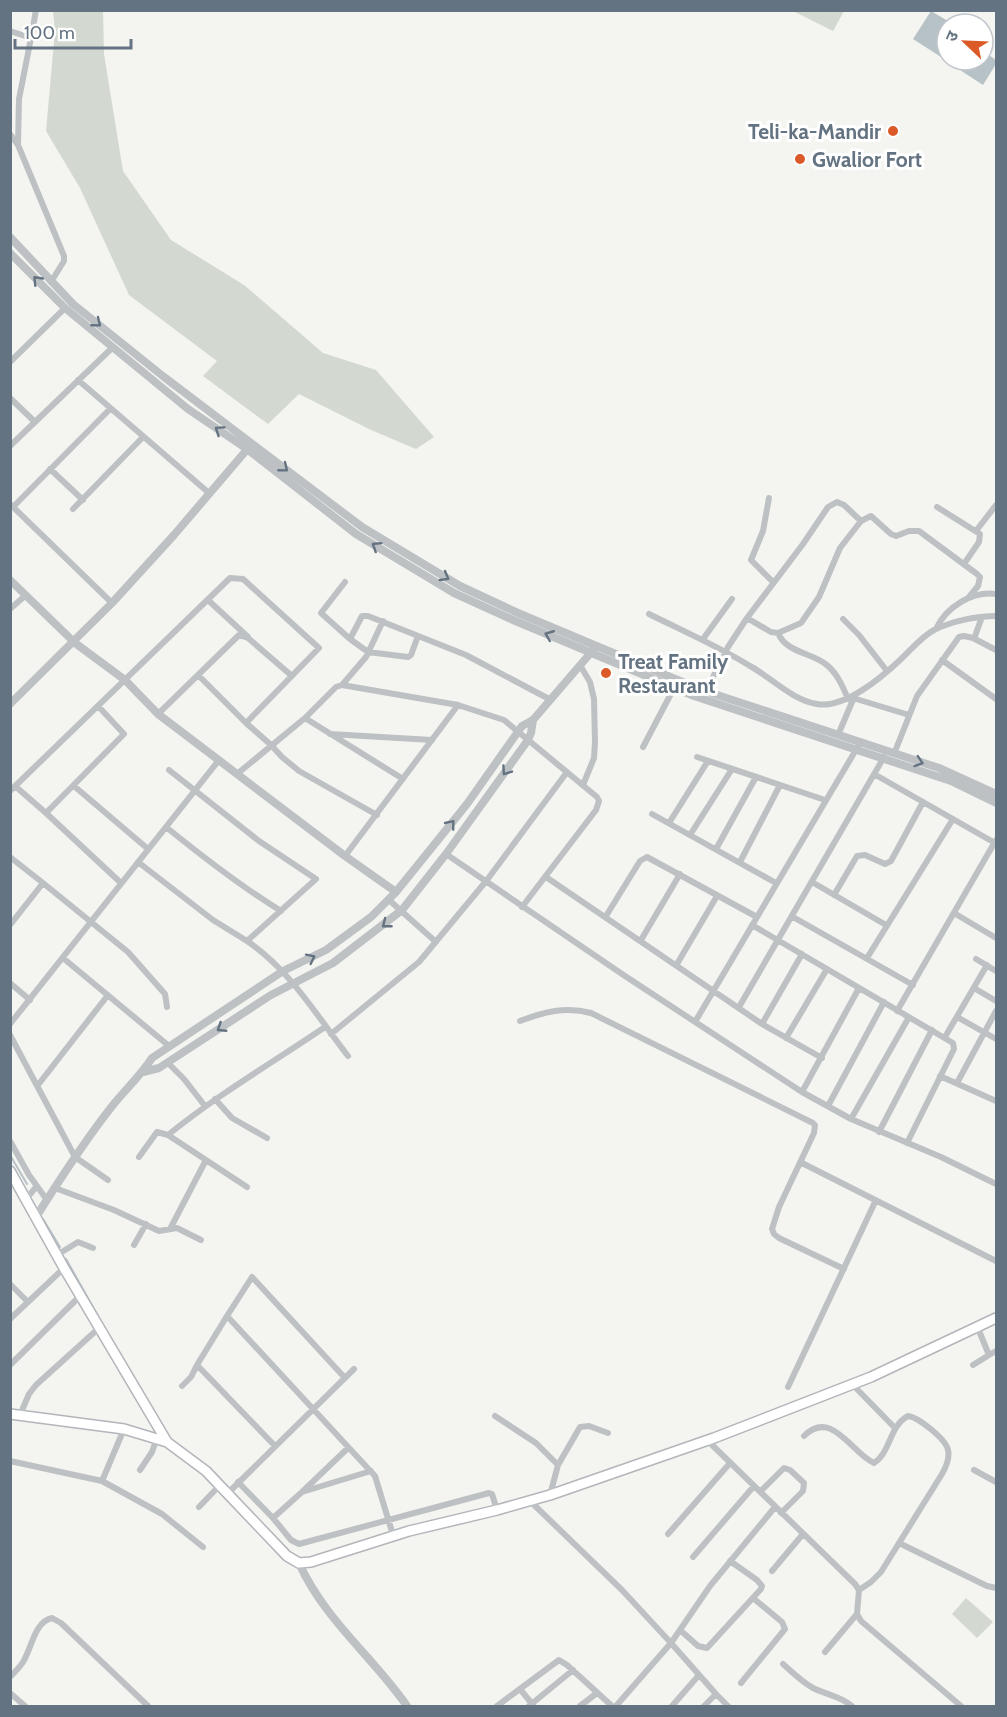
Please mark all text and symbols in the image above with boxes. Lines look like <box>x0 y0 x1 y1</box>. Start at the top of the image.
scale bar <box>15 12 130 50</box>
north arrow <box>935 12 995 72</box>
text: 100 m <box>24 22 75 44</box>
text: उ <box>941 28 962 44</box>
place label: Teli-ka-Mandir <box>748 119 881 144</box>
marker: Teli-ka-Mandir <box>886 124 900 138</box>
place label: Gwalior Fort <box>812 147 922 172</box>
marker: Gwalior Fort <box>793 152 807 166</box>
one-way arrow <box>33 276 44 287</box>
one-way arrow <box>90 315 101 326</box>
one-way arrow <box>215 426 226 437</box>
one-way arrow <box>277 460 288 471</box>
one-way arrow <box>372 542 382 554</box>
one-way arrow <box>439 570 449 582</box>
one-way arrow <box>544 630 555 642</box>
place label: Treat Family Restaurant <box>618 649 729 698</box>
marker: Treat Family Restaurant <box>599 666 613 680</box>
one-way arrow <box>913 755 924 767</box>
one-way arrow <box>502 764 513 775</box>
one-way arrow <box>443 820 454 831</box>
one-way arrow <box>381 916 392 927</box>
one-way arrow <box>305 953 316 965</box>
one-way arrow <box>217 1021 228 1032</box>

